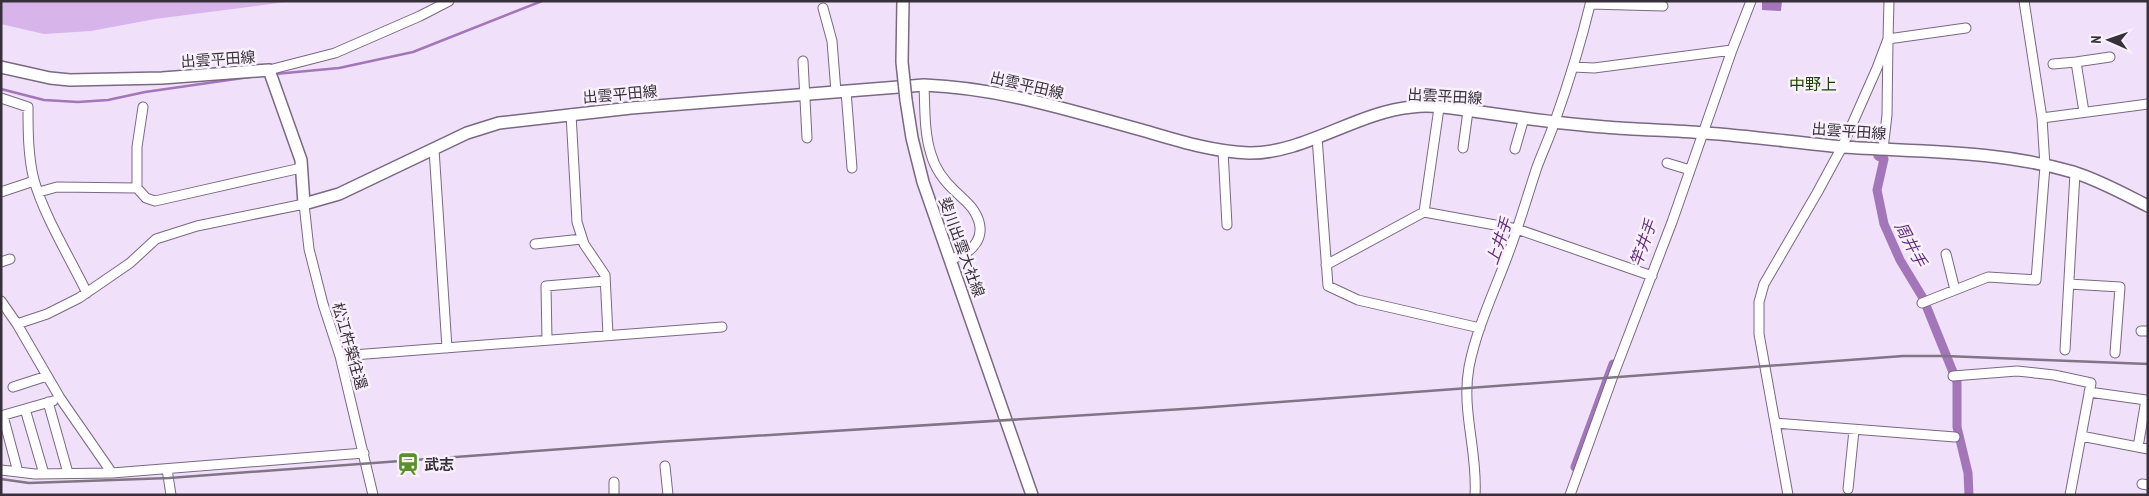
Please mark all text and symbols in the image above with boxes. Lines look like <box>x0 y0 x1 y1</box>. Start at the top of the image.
north arrow <box>2084 15 2134 65</box>
text: N <box>2087 35 2105 44</box>
street label: 出雲平田線 <box>180 47 256 71</box>
street label: 出雲平田線 <box>988 67 1066 103</box>
district label: 中野上 <box>1789 74 1837 94</box>
street label: 出雲平田線 <box>582 81 658 107</box>
street label: 出雲平田線 <box>1407 85 1483 107</box>
street label: 出雲平田線 <box>1811 119 1887 143</box>
street label: 斐川出雲大社線 <box>935 194 989 300</box>
water label: 上井手 <box>1482 214 1517 267</box>
water label: 竿井手 <box>1625 216 1661 269</box>
water label: 周井手 <box>1891 218 1932 271</box>
street label: 松江杵築往還 <box>328 300 372 392</box>
station icon: 武志 <box>395 451 421 477</box>
place label: 武志 <box>424 455 454 474</box>

